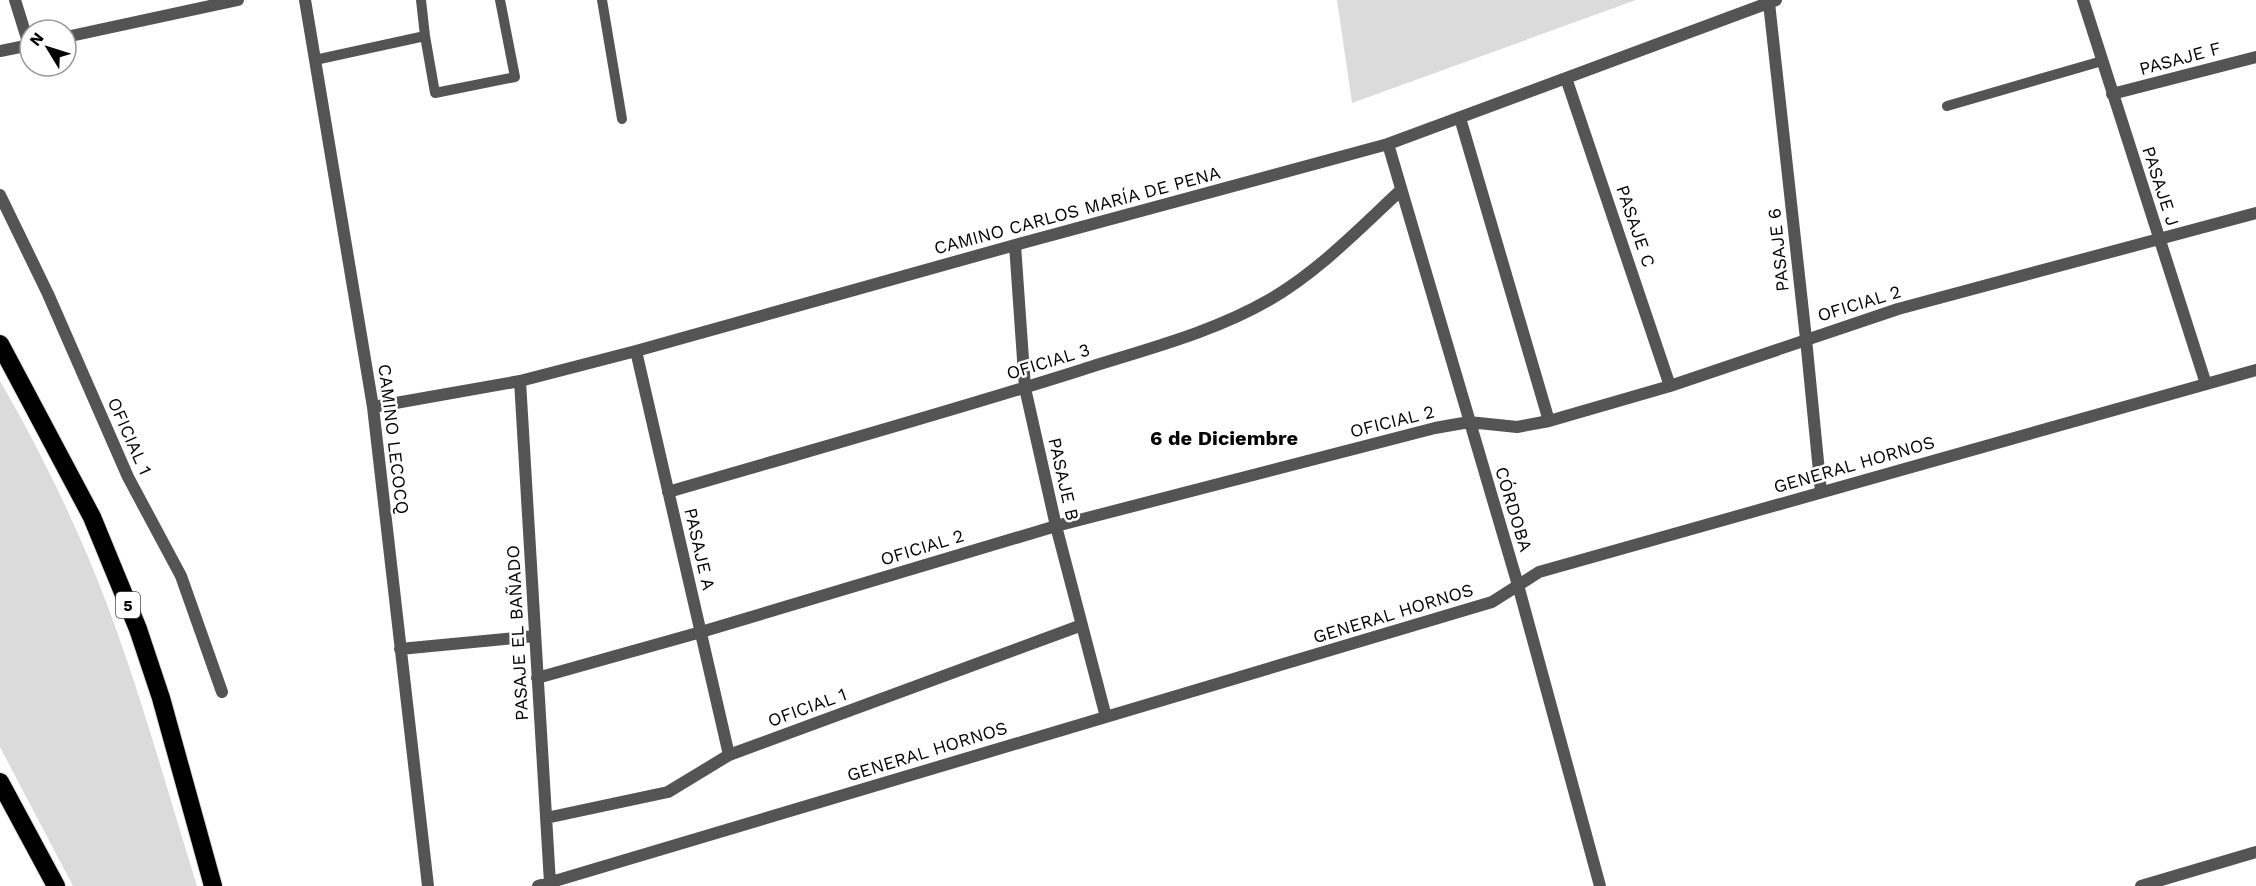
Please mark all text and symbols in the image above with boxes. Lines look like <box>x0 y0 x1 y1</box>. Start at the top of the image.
north arrow <box>18 18 78 78</box>
text: N <box>25 29 48 50</box>
street label: PASAJE F <box>2137 37 2223 79</box>
street label: PASAJE J <box>2138 143 2184 229</box>
street label: CAMINO CARLOS MARÍA DE PENA <box>932 162 1223 258</box>
street label: PASAJE C <box>1612 182 1660 270</box>
street label: PASAJE 6 <box>1763 207 1793 293</box>
street label: OFICIAL 2 <box>1815 280 1903 326</box>
street label: OFICIAL 3 <box>1004 338 1092 384</box>
street label: CAMINO LECOCQ <box>374 363 414 515</box>
street label: OFICIAL 1 <box>104 394 156 478</box>
street label: OFICIAL 2 <box>1348 400 1436 442</box>
district label: 6 de Diciembre <box>1150 426 1298 450</box>
street label: GENERAL HORNOS <box>1771 431 1937 497</box>
street label: PASAJE B <box>1044 435 1084 523</box>
street label: CÓRDOBA <box>1491 464 1537 554</box>
street label: PASAJE A <box>680 506 720 592</box>
street label: OFICIAL 2 <box>878 524 966 570</box>
street label: PASAJE EL BAÑADO <box>502 545 532 721</box>
street label: GENERAL HORNOS <box>1310 579 1476 647</box>
road number: 5 <box>116 592 140 618</box>
street label: OFICIAL 1 <box>765 683 849 731</box>
street label: GENERAL HORNOS <box>844 717 1010 785</box>

